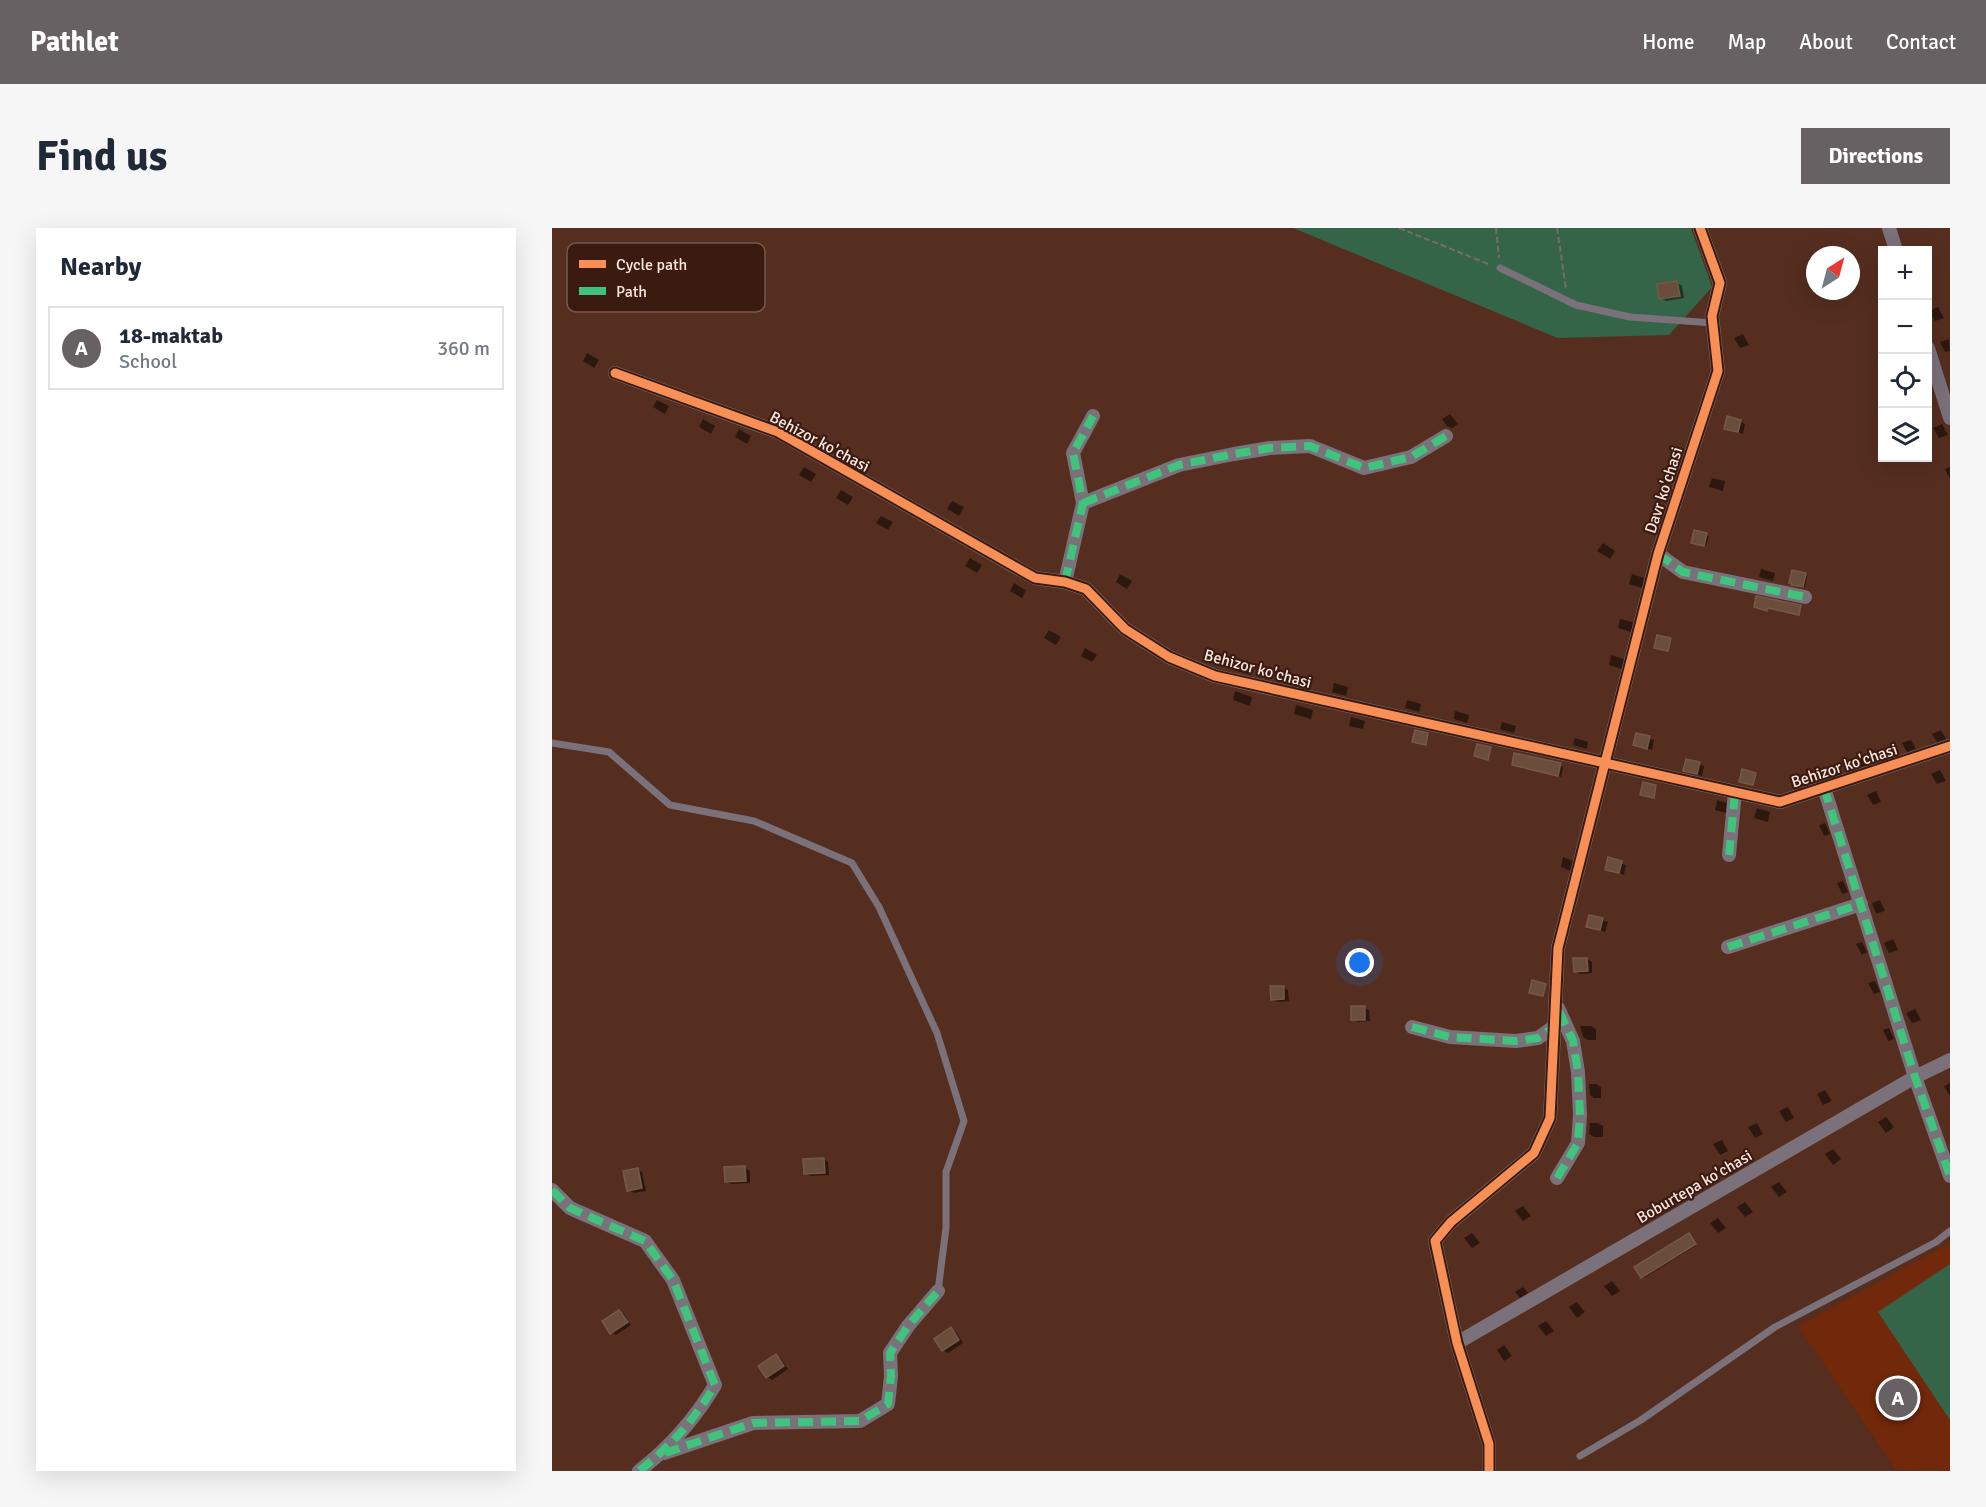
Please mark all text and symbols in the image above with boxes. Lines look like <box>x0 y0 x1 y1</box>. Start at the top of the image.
text: Pathlet <box>30 25 119 59</box>
text: Home <box>1642 29 1695 55</box>
text: Map <box>1728 29 1766 55</box>
text: About <box>1799 29 1853 55</box>
text: Contact <box>1886 29 1956 55</box>
button: Directions <box>1801 128 1950 184</box>
text: Find us <box>36 131 167 182</box>
legend <box>567 243 765 312</box>
north arrow <box>1806 246 1860 300</box>
map controls <box>1878 246 1932 462</box>
button: + <box>1878 246 1932 300</box>
text: Nearby <box>60 251 141 283</box>
text: Cycle path <box>616 255 687 275</box>
text: Path <box>616 282 647 302</box>
button: − <box>1878 300 1932 354</box>
text: 18-maktab <box>119 322 223 349</box>
text: A <box>75 336 88 361</box>
text: 360 m <box>437 336 490 361</box>
text: School <box>119 349 177 374</box>
button: locate <box>1878 354 1932 408</box>
street label: Behizor ko'chasi <box>766 407 873 477</box>
button: layers <box>1878 408 1932 462</box>
street label: Davr ko'chasi <box>1641 445 1687 536</box>
street label: Behizor ko'chasi <box>1202 645 1314 693</box>
street label: Behizor ko'chasi <box>1789 739 1900 793</box>
your location <box>1345 948 1374 977</box>
street label: Boburtepa ko'chasi <box>1633 1146 1756 1228</box>
pin: A <box>1878 1376 1918 1420</box>

